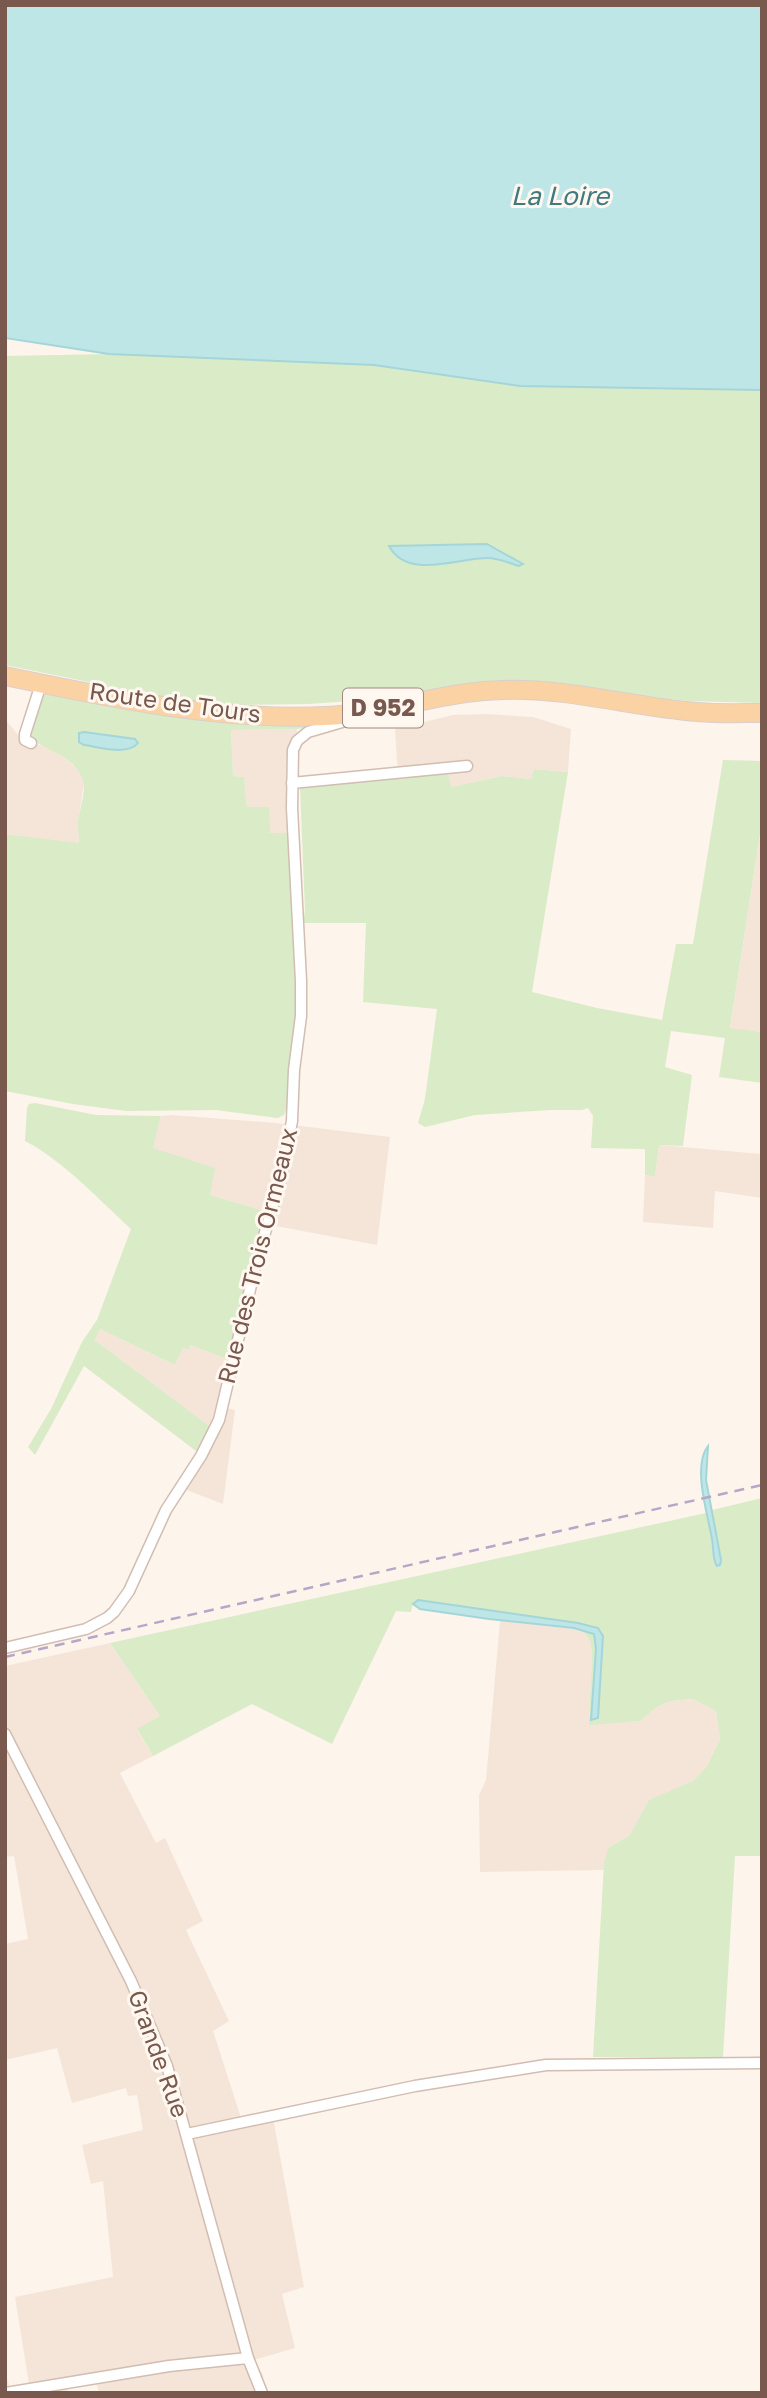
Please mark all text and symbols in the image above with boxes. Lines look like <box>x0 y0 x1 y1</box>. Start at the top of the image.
water label: La Loire <box>511 180 611 211</box>
street label: Route de Tours <box>88 675 263 728</box>
road number: D 952 <box>343 688 423 728</box>
street label: Rue des Trois Ormeaux <box>211 1125 302 1387</box>
street label: Grande Rue <box>123 1986 196 2121</box>

